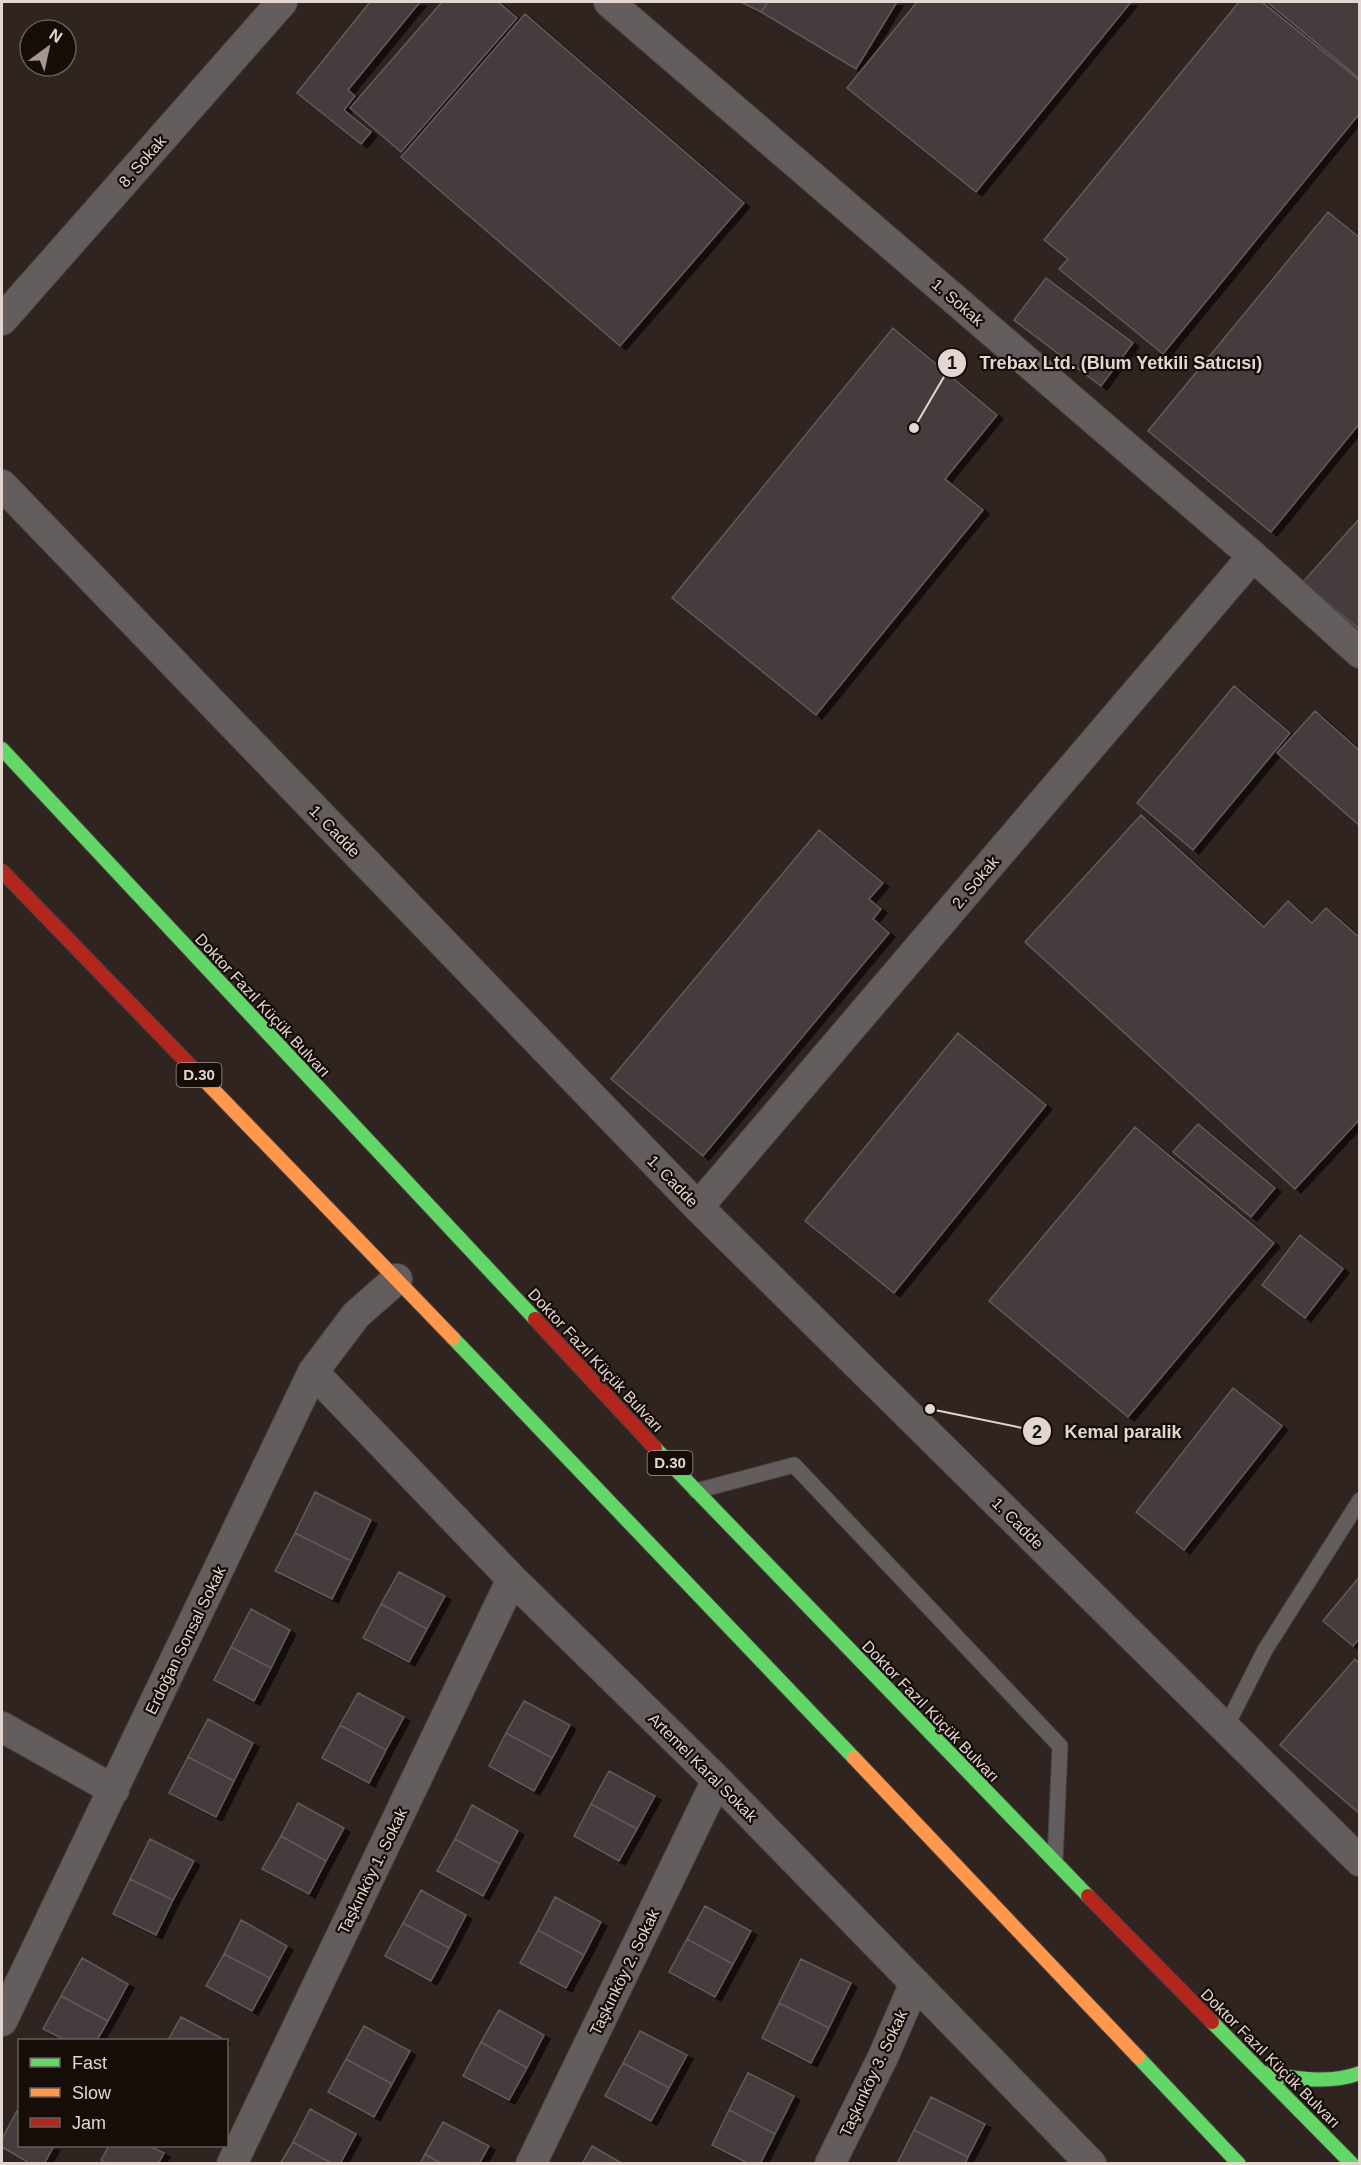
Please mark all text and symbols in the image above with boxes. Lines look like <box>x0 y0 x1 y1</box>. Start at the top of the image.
north arrow <box>18 18 78 78</box>
text: N <box>46 26 65 46</box>
street label: 8. Sokak <box>116 132 170 190</box>
street label: 1. Sokak <box>929 276 987 330</box>
callout: Trebax Ltd. (Blum Yetkili Satıcısı) <box>937 345 1274 381</box>
text: 1 <box>947 353 957 373</box>
text: Trebax Ltd. (Blum Yetkili Satıcısı) <box>980 353 1262 373</box>
street label: 1. Cadde <box>306 802 363 861</box>
street label: 2. Sokak <box>949 852 1003 912</box>
street label: Doktor Fazıl Küçük Bulvarı <box>192 930 333 1080</box>
road number: D.30 <box>176 1063 222 1087</box>
street label: 1. Cadde <box>644 1152 701 1211</box>
street label: Doktor Fazıl Küçük Bulvarı <box>525 1285 666 1435</box>
callout: Kemal paralik <box>1022 1413 1193 1449</box>
text: 2 <box>1032 1422 1042 1442</box>
text: Kemal paralik <box>1064 1422 1183 1442</box>
road number: D.30 <box>648 1451 692 1475</box>
street label: 1. Cadde <box>989 1494 1047 1552</box>
street label: Erdoğan Sonsal Sokak <box>142 1562 229 1717</box>
street label: Doktor Fazıl Küçük Bulvarı <box>859 1637 1003 1785</box>
street label: Artemel Karal Sokak <box>645 1710 761 1826</box>
street label: Taşkınköy 1. Sokak <box>335 1805 411 1937</box>
street label: Taşkınköy 2. Sokak <box>587 1906 663 2038</box>
street label: Doktor Fazıl Küçük Bulvarı <box>1198 1985 1344 2131</box>
street label: Taşkınköy 3. Sokak <box>837 2006 911 2139</box>
legend <box>18 2039 228 2147</box>
text: Fast <box>72 2053 107 2073</box>
text: Slow <box>72 2083 112 2103</box>
text: Jam <box>72 2113 106 2133</box>

